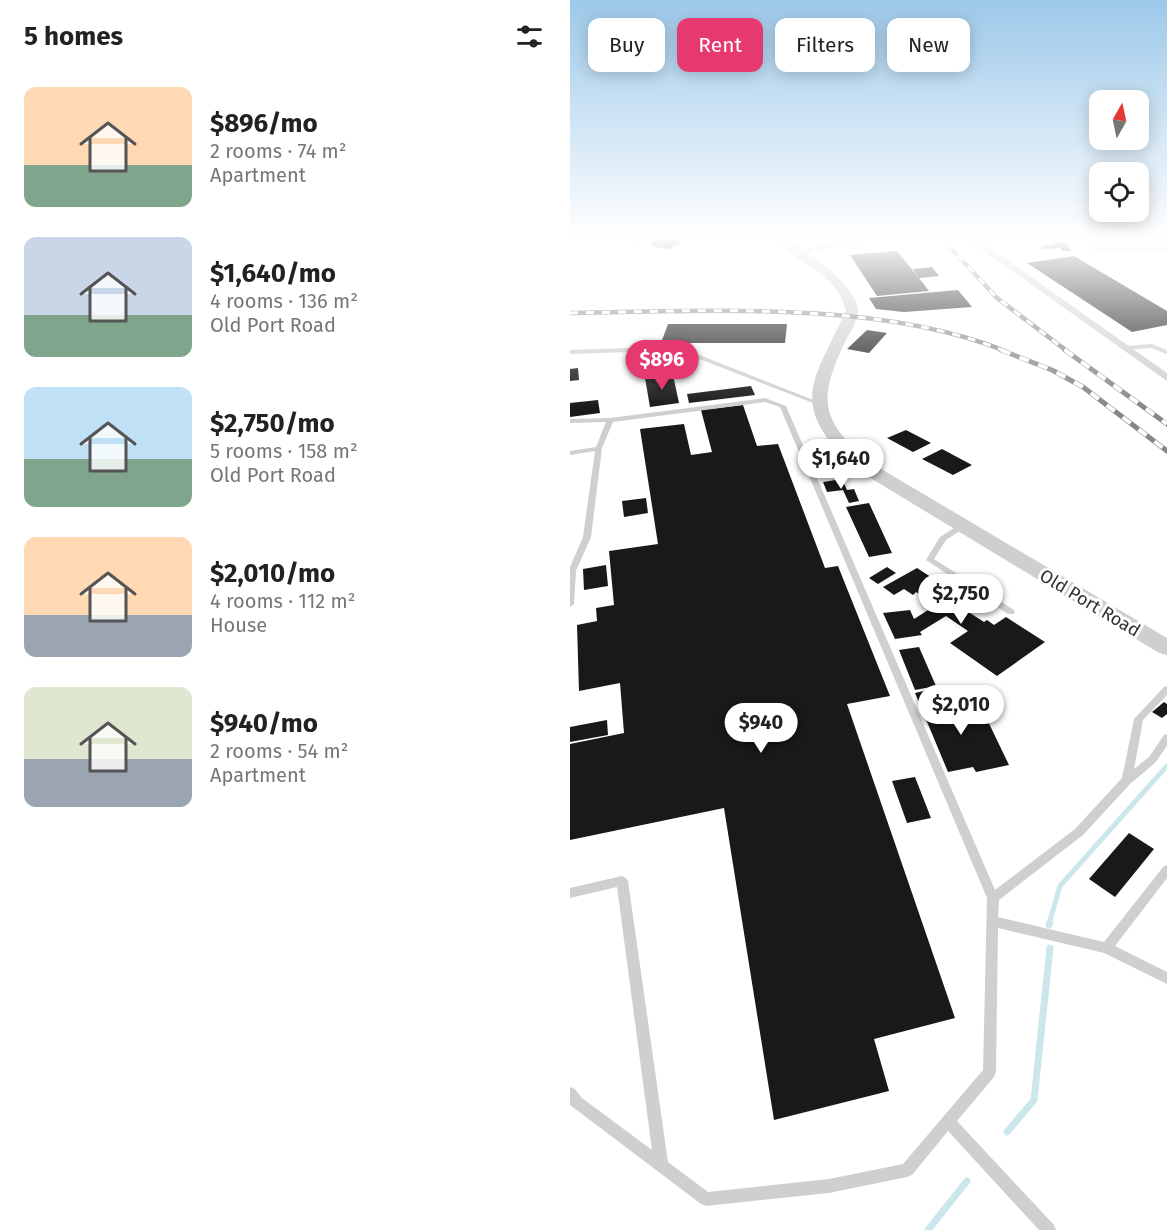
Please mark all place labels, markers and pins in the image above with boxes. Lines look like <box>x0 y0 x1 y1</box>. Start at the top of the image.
pin: $896 <box>626 340 698 391</box>
pin: $1,640 <box>792 439 890 490</box>
pin: $2,750 <box>912 574 1010 625</box>
pin: $2,010 <box>912 685 1010 736</box>
pin: $940 <box>725 703 797 754</box>

